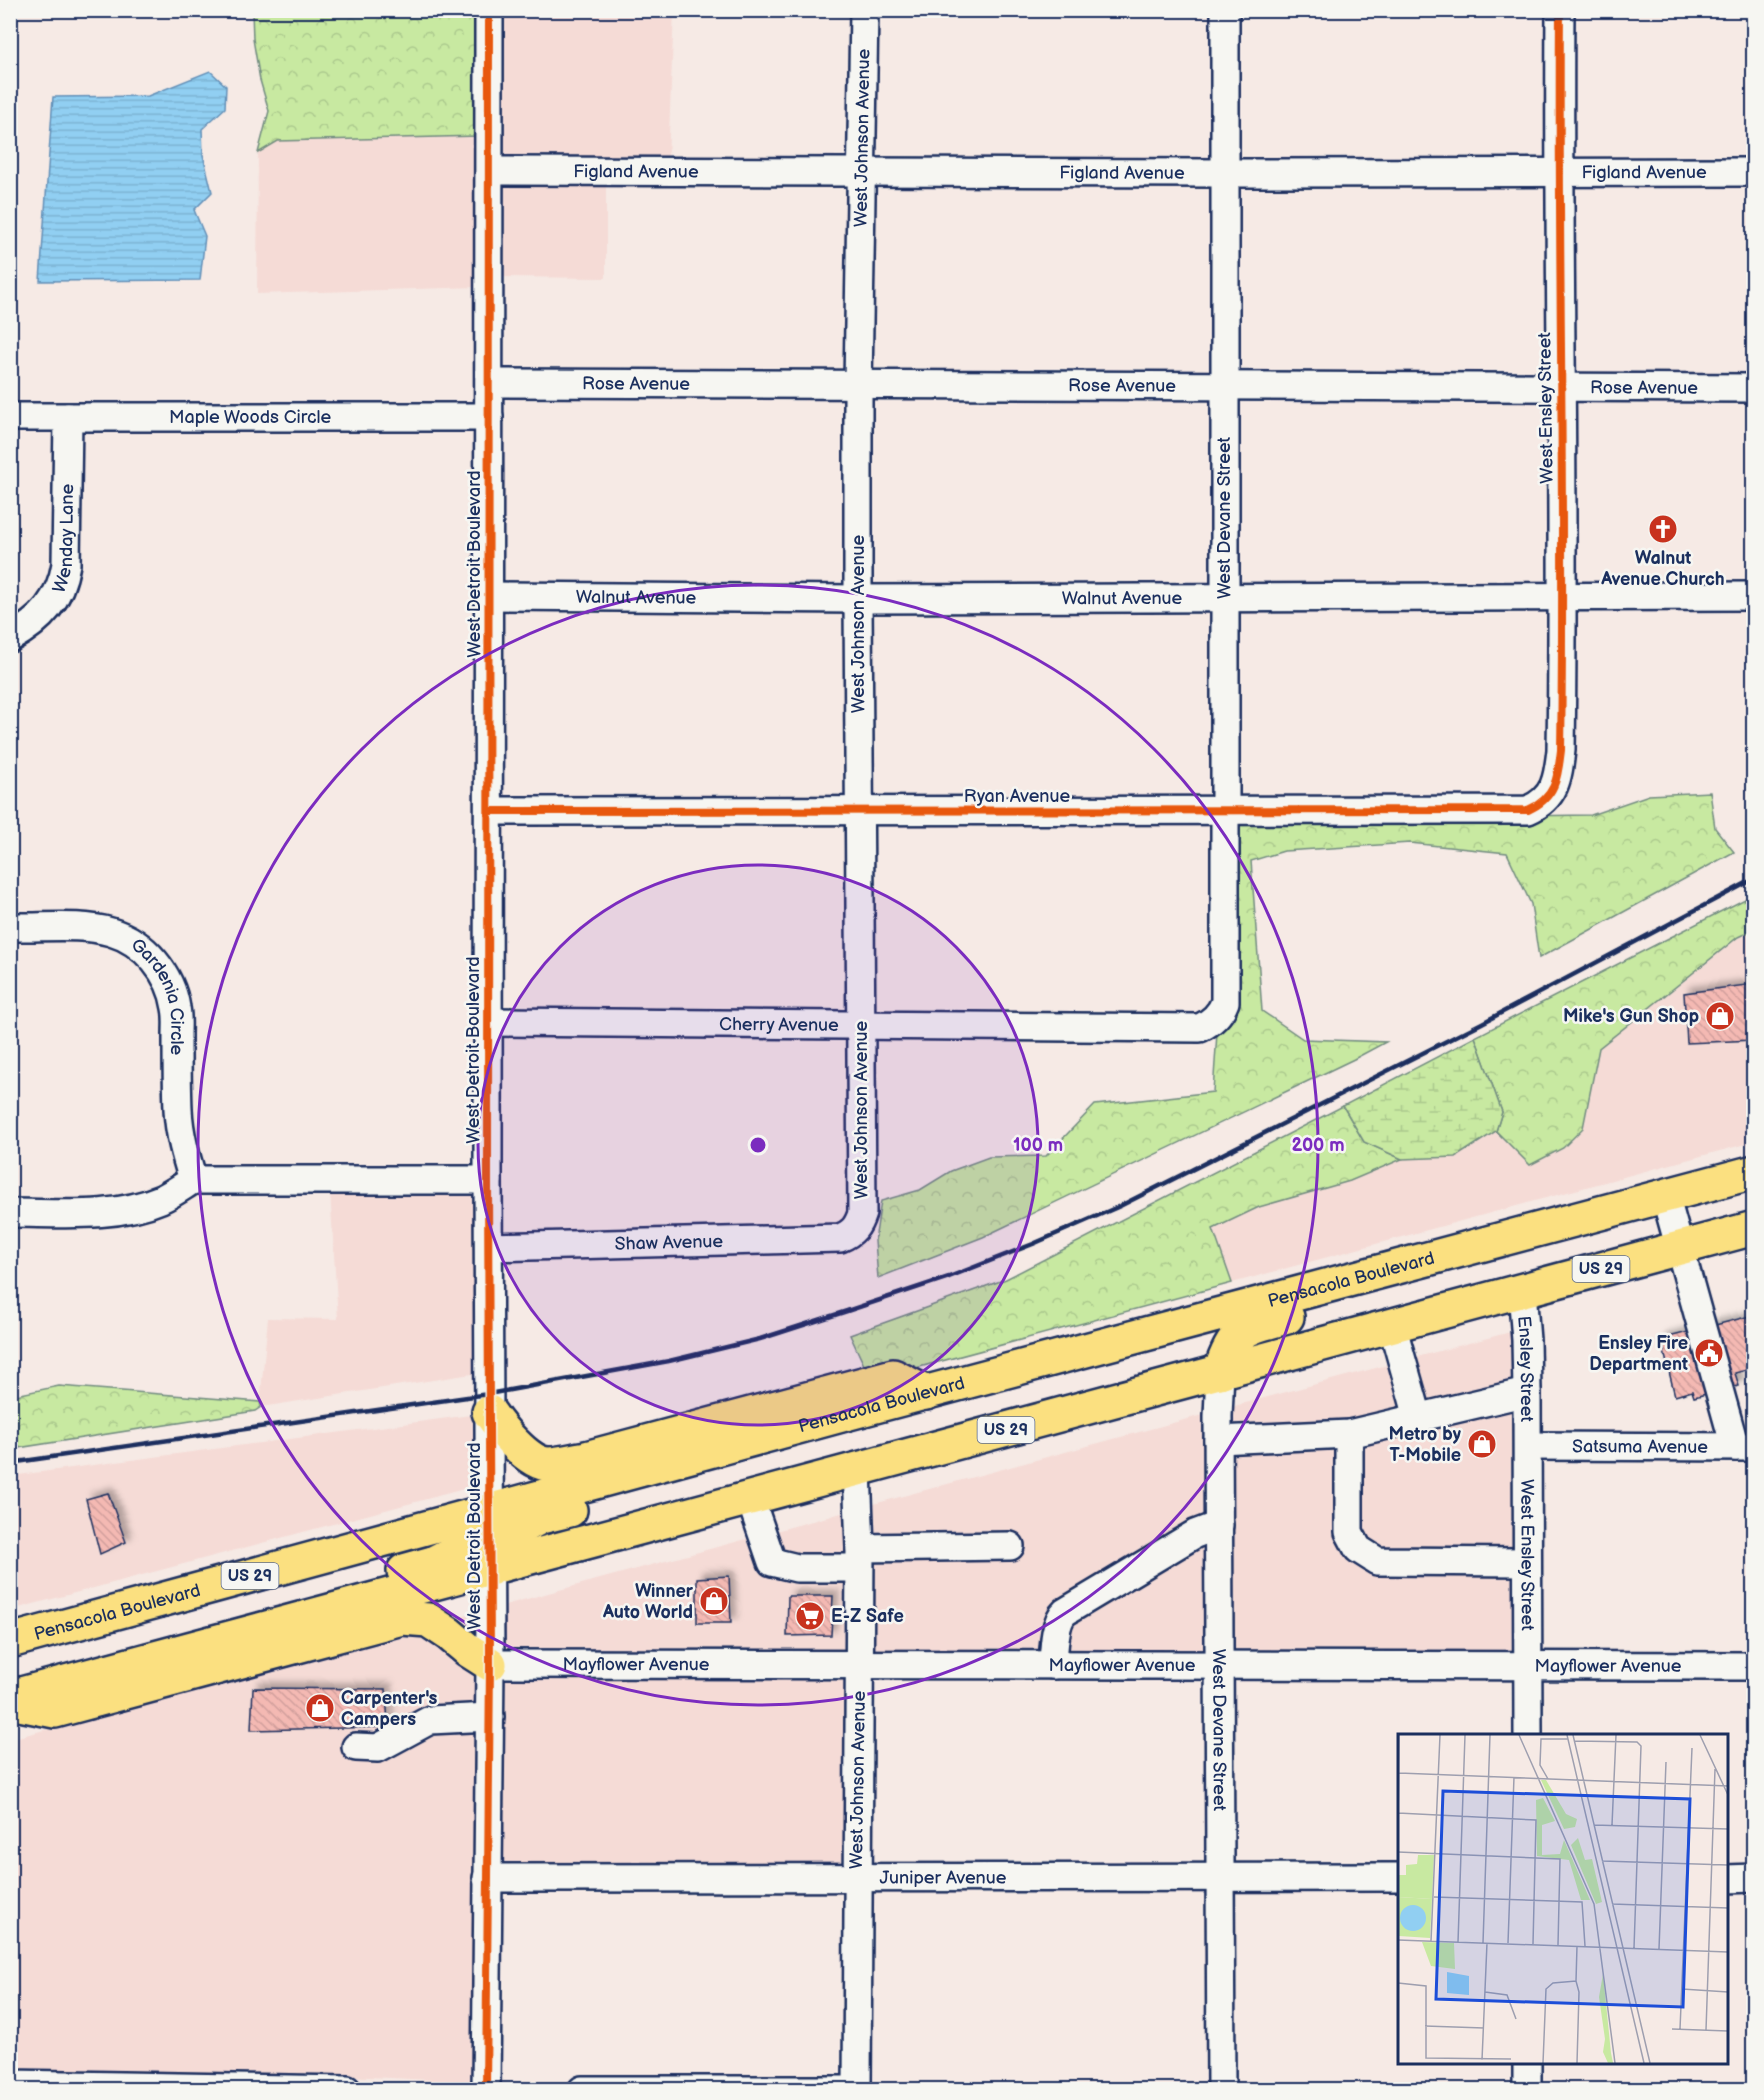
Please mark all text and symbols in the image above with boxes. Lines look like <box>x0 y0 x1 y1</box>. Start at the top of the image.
street label: West Johnson Avenue <box>850 48 874 227</box>
street label: Figland Avenue <box>573 161 699 182</box>
street label: Figland Avenue <box>1059 162 1185 183</box>
street label: Figland Avenue <box>1581 162 1707 183</box>
street label: West Ensley Street <box>1534 332 1558 484</box>
street label: Rose Avenue <box>582 373 690 394</box>
street label: Rose Avenue <box>1068 375 1176 396</box>
street label: Rose Avenue <box>1590 377 1698 398</box>
street label: Maple Woods Circle <box>169 407 331 428</box>
street label: West Devane Street <box>1214 436 1235 599</box>
street label: West Detroit Boulevard <box>464 470 485 658</box>
street label: Wenday Lane <box>48 483 78 596</box>
church icon: Walnut Avenue Church <box>1647 513 1679 545</box>
street label: West Johnson Avenue <box>848 535 869 713</box>
place label: Walnut Avenue Church <box>1600 548 1725 590</box>
street label: Walnut Avenue <box>576 586 697 608</box>
street label: Walnut Avenue <box>1062 587 1183 609</box>
street label: Ryan Avenue <box>964 786 1070 807</box>
street label: Gardenia Circle <box>127 934 188 1055</box>
street label: West Detroit Boulevard <box>463 956 484 1144</box>
shop icon: Mike's Gun Shop <box>1704 1000 1736 1032</box>
place label: Mike's Gun Shop <box>1563 1006 1699 1027</box>
street label: Cherry Avenue <box>719 1013 839 1035</box>
street label: West Johnson Avenue <box>851 1021 872 1199</box>
centre of rings <box>748 1135 768 1155</box>
text: 100 m <box>1013 1135 1063 1156</box>
text: 200 m <box>1291 1135 1345 1156</box>
street label: Shaw Avenue <box>614 1230 724 1254</box>
street label: Pensacola Boulevard <box>1266 1247 1437 1311</box>
road number: US 29 <box>1572 1256 1630 1282</box>
street label: Ensley Street <box>1514 1315 1538 1422</box>
place label: Ensley Fire Department <box>1589 1333 1688 1375</box>
public building icon: Ensley Fire Department <box>1693 1337 1725 1369</box>
street label: Pensacola Boulevard <box>796 1372 967 1437</box>
road number: US 29 <box>978 1417 1034 1443</box>
place label: Metro by T-Mobile <box>1388 1424 1462 1466</box>
shop icon: Metro by T-Mobile <box>1466 1428 1498 1460</box>
street label: Satsuma Avenue <box>1572 1436 1708 1457</box>
street label: West Detroit Boulevard <box>464 1442 485 1630</box>
street label: West Ensley Street <box>1517 1479 1538 1631</box>
road number: US 29 <box>222 1563 278 1589</box>
street label: Pensacola Boulevard <box>32 1579 203 1644</box>
place label: Winner Auto World <box>602 1581 694 1623</box>
shop icon: Winner Auto World <box>698 1585 730 1617</box>
supermarket icon: E-Z Safe <box>794 1600 826 1632</box>
place label: E-Z Safe <box>831 1606 904 1627</box>
street label: West Devane Street <box>1209 1649 1230 1812</box>
street label: Mayflower Avenue <box>563 1654 710 1675</box>
street label: Mayflower Avenue <box>1049 1654 1196 1676</box>
street label: Mayflower Avenue <box>1535 1655 1682 1676</box>
place label: Carpenter's Campers <box>341 1688 438 1730</box>
street label: West Johnson Avenue <box>846 1690 870 1869</box>
shop icon: Carpenter's Campers <box>304 1692 336 1724</box>
inset map <box>1398 1734 1728 2064</box>
street label: Juniper Avenue <box>880 1867 1007 1888</box>

